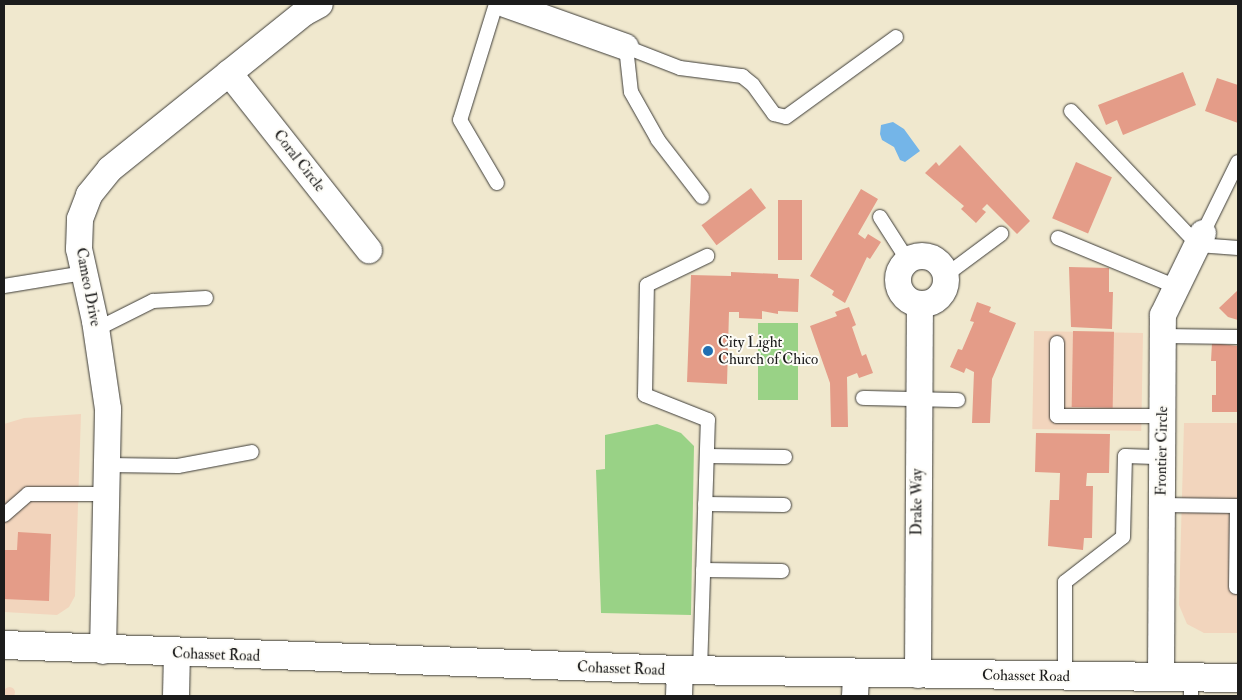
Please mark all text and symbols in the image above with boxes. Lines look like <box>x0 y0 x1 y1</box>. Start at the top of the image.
street label: Coral Circle <box>269 127 329 195</box>
street label: Cameo Drive <box>72 246 104 328</box>
place label: City Light Church of Chico <box>718 333 818 368</box>
marker: City Light Church of Chico <box>702 345 714 357</box>
street label: Frontier Circle <box>1152 406 1172 496</box>
street label: Drake Way <box>908 469 926 535</box>
street label: Cohasset Road <box>172 644 260 666</box>
street label: Cohasset Road <box>577 658 665 680</box>
street label: Cohasset Road <box>982 666 1070 686</box>

